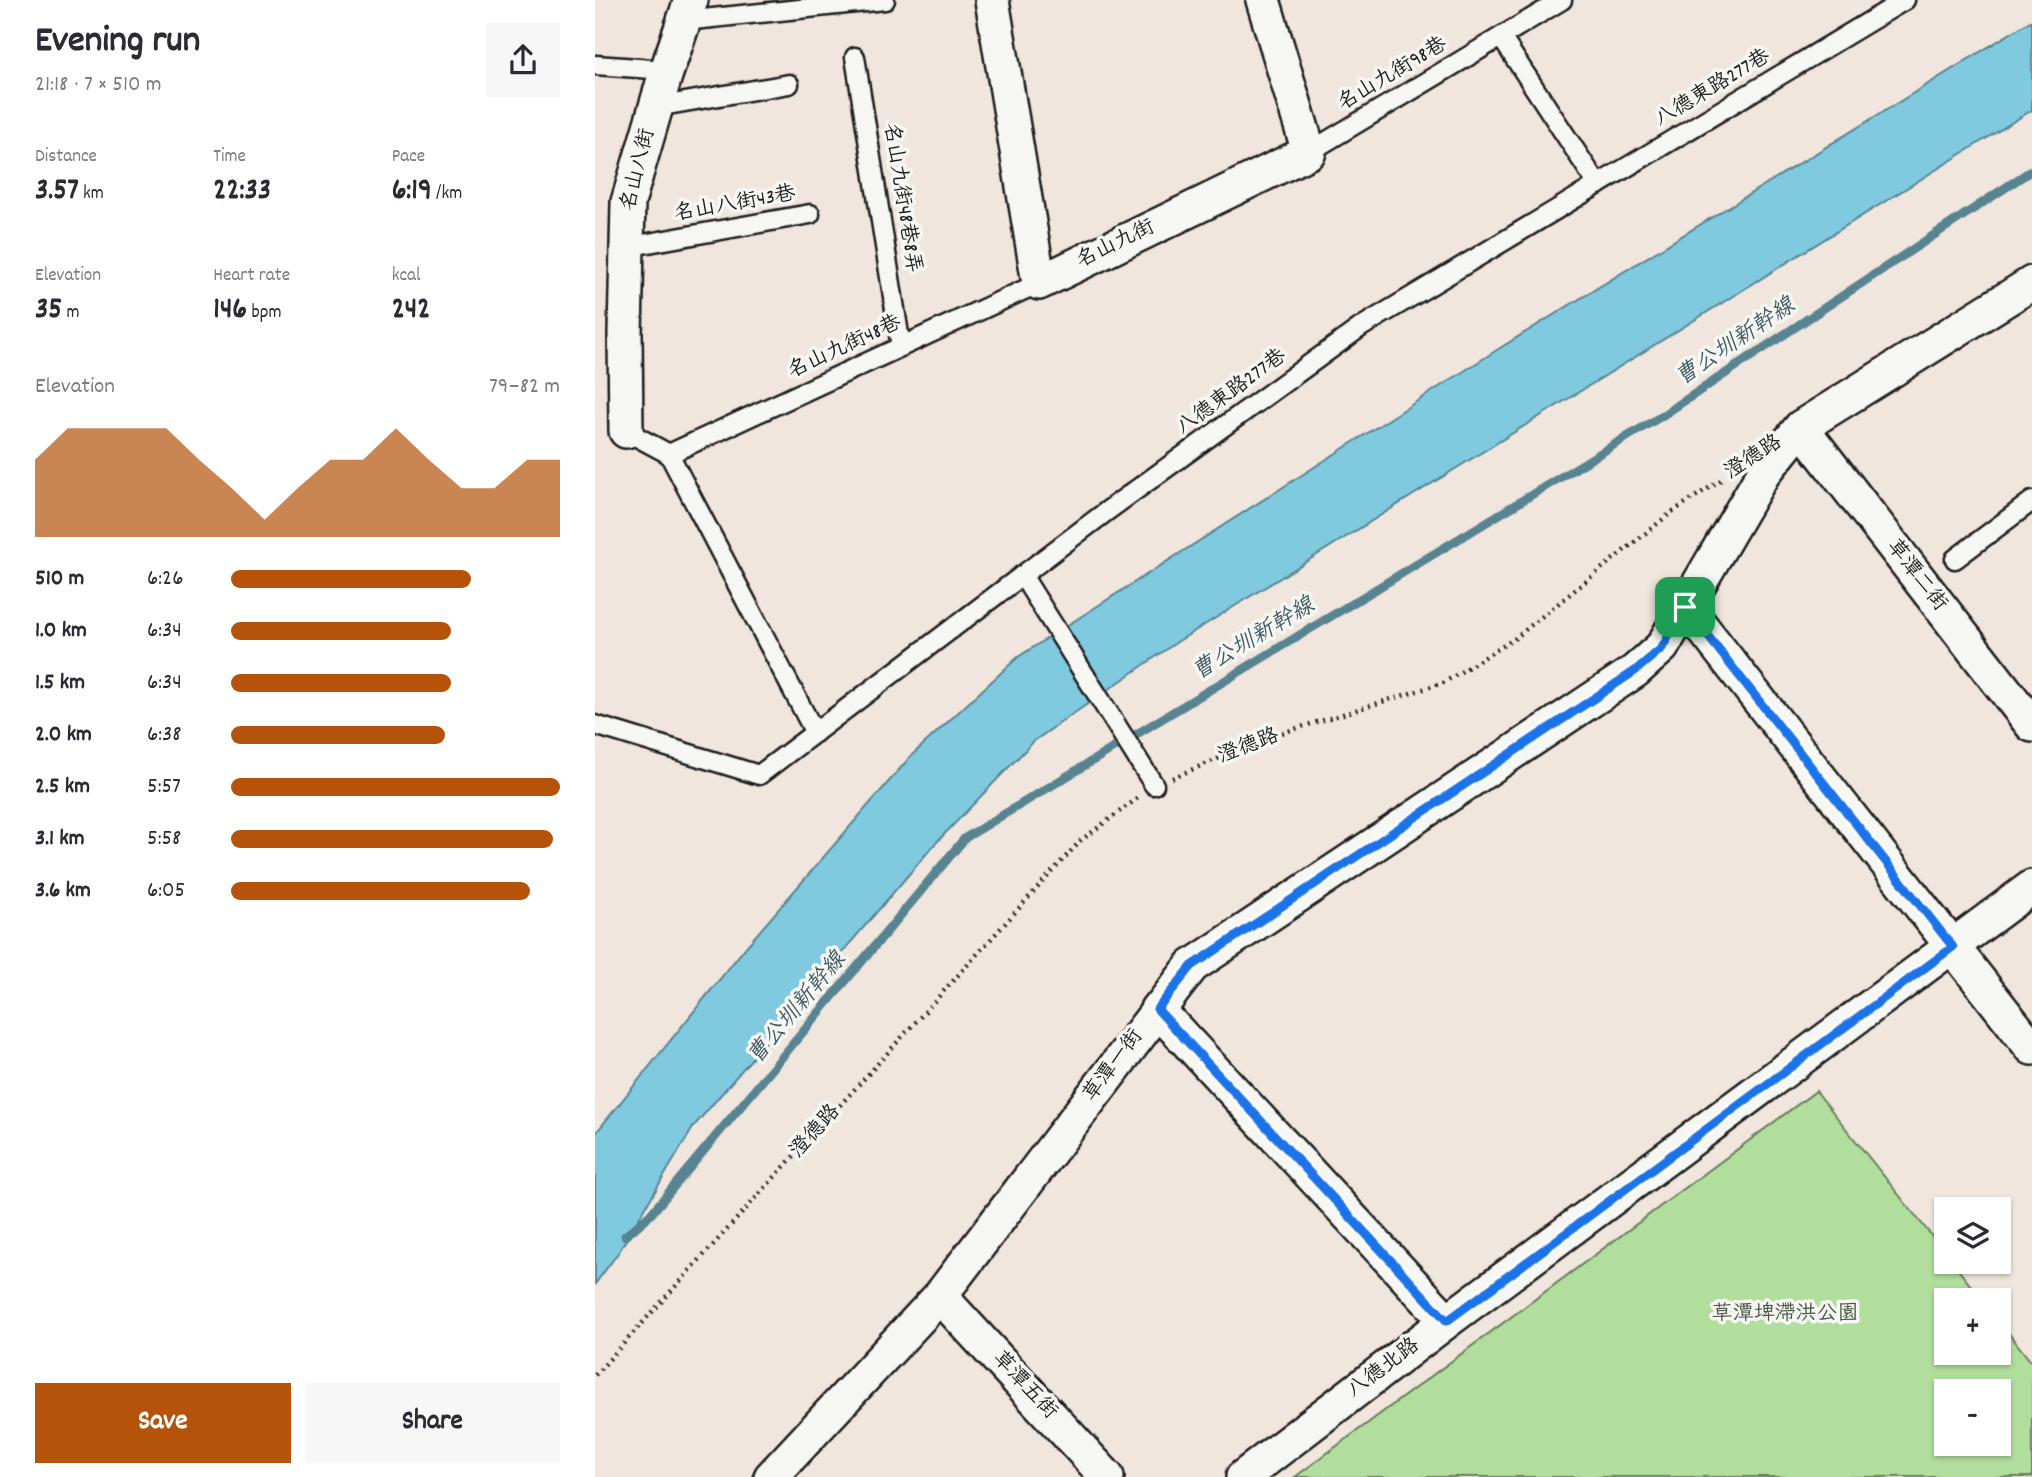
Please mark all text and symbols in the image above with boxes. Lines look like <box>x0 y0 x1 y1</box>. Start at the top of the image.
text: Evening run <box>35 15 200 70</box>
button: share <box>486 23 560 97</box>
street label: 名山九街98巷 <box>1333 30 1453 120</box>
street label: 八德東路277巷 <box>1649 43 1777 135</box>
text: 21:18 · 7 × 510 m <box>35 69 162 102</box>
street label: 名山九街48巷8弄 <box>874 121 928 275</box>
street label: 名山八街 <box>614 126 664 214</box>
text: Distance <box>35 144 97 171</box>
text: Time <box>213 144 246 171</box>
text: Pace <box>392 144 425 171</box>
text: 3.57 <box>35 171 79 214</box>
text: 22:33 <box>213 171 271 214</box>
text: 6:19 <box>392 171 432 214</box>
street label: 名山八街43巷 <box>672 180 798 230</box>
text: km <box>79 181 104 208</box>
text: /km <box>432 181 462 208</box>
street label: 名山九街 <box>1072 213 1160 277</box>
text: Elevation <box>35 263 101 290</box>
text: Heart rate <box>213 263 290 290</box>
text: kcal <box>392 263 421 290</box>
text: 35 <box>35 290 62 333</box>
text: 146 <box>213 290 247 333</box>
text: 242 <box>392 290 430 333</box>
water label: 曹公圳新幹線 <box>1670 290 1803 395</box>
text: m <box>62 300 80 327</box>
text: bpm <box>247 300 281 327</box>
street label: 名山九街48巷 <box>783 309 907 387</box>
street label: 八德東路277巷 <box>1170 343 1294 443</box>
text: Elevation <box>35 371 115 404</box>
text: 79–82 m <box>489 371 560 404</box>
street label: 澄德路 <box>1719 428 1789 488</box>
street label: 草潭二街 <box>1878 534 1954 618</box>
text: 510 m <box>35 563 84 596</box>
text: 6:26 <box>147 563 183 596</box>
pin <box>1655 577 1715 637</box>
icon: arrive <box>1666 588 1704 626</box>
water label: 曹公圳新幹線 <box>1186 590 1322 690</box>
text: 1.0 km <box>35 615 87 648</box>
text: 6:34 <box>147 615 182 648</box>
text: 1.5 km <box>35 667 85 700</box>
text: 6:34 <box>147 667 182 700</box>
text: 2.0 km <box>35 719 92 752</box>
text: 6:38 <box>147 719 182 752</box>
street label: 澄德路 <box>1214 722 1284 772</box>
text: 2.5 km <box>35 771 90 804</box>
text: 5:57 <box>147 771 181 804</box>
text: 3.1 km <box>35 823 85 856</box>
text: 5:58 <box>147 823 181 856</box>
text: 3.6 km <box>35 875 91 908</box>
text: 6:05 <box>147 875 185 908</box>
water label: 曹公圳新幹線 <box>741 945 856 1072</box>
street label: 草潭一街 <box>1077 1023 1151 1109</box>
street label: 澄德路 <box>784 1099 848 1165</box>
map controls <box>1934 1197 2011 1456</box>
button: layers <box>1934 1197 2011 1274</box>
button: + <box>1934 1288 2011 1365</box>
park label: 草潭埤滯洪公園 <box>1712 1300 1859 1330</box>
street label: 八德北路 <box>1341 1332 1427 1406</box>
street label: 草潭五街 <box>984 1345 1064 1427</box>
button: − <box>1934 1379 2011 1456</box>
button: Save <box>35 1383 291 1463</box>
button: Share <box>305 1383 560 1463</box>

